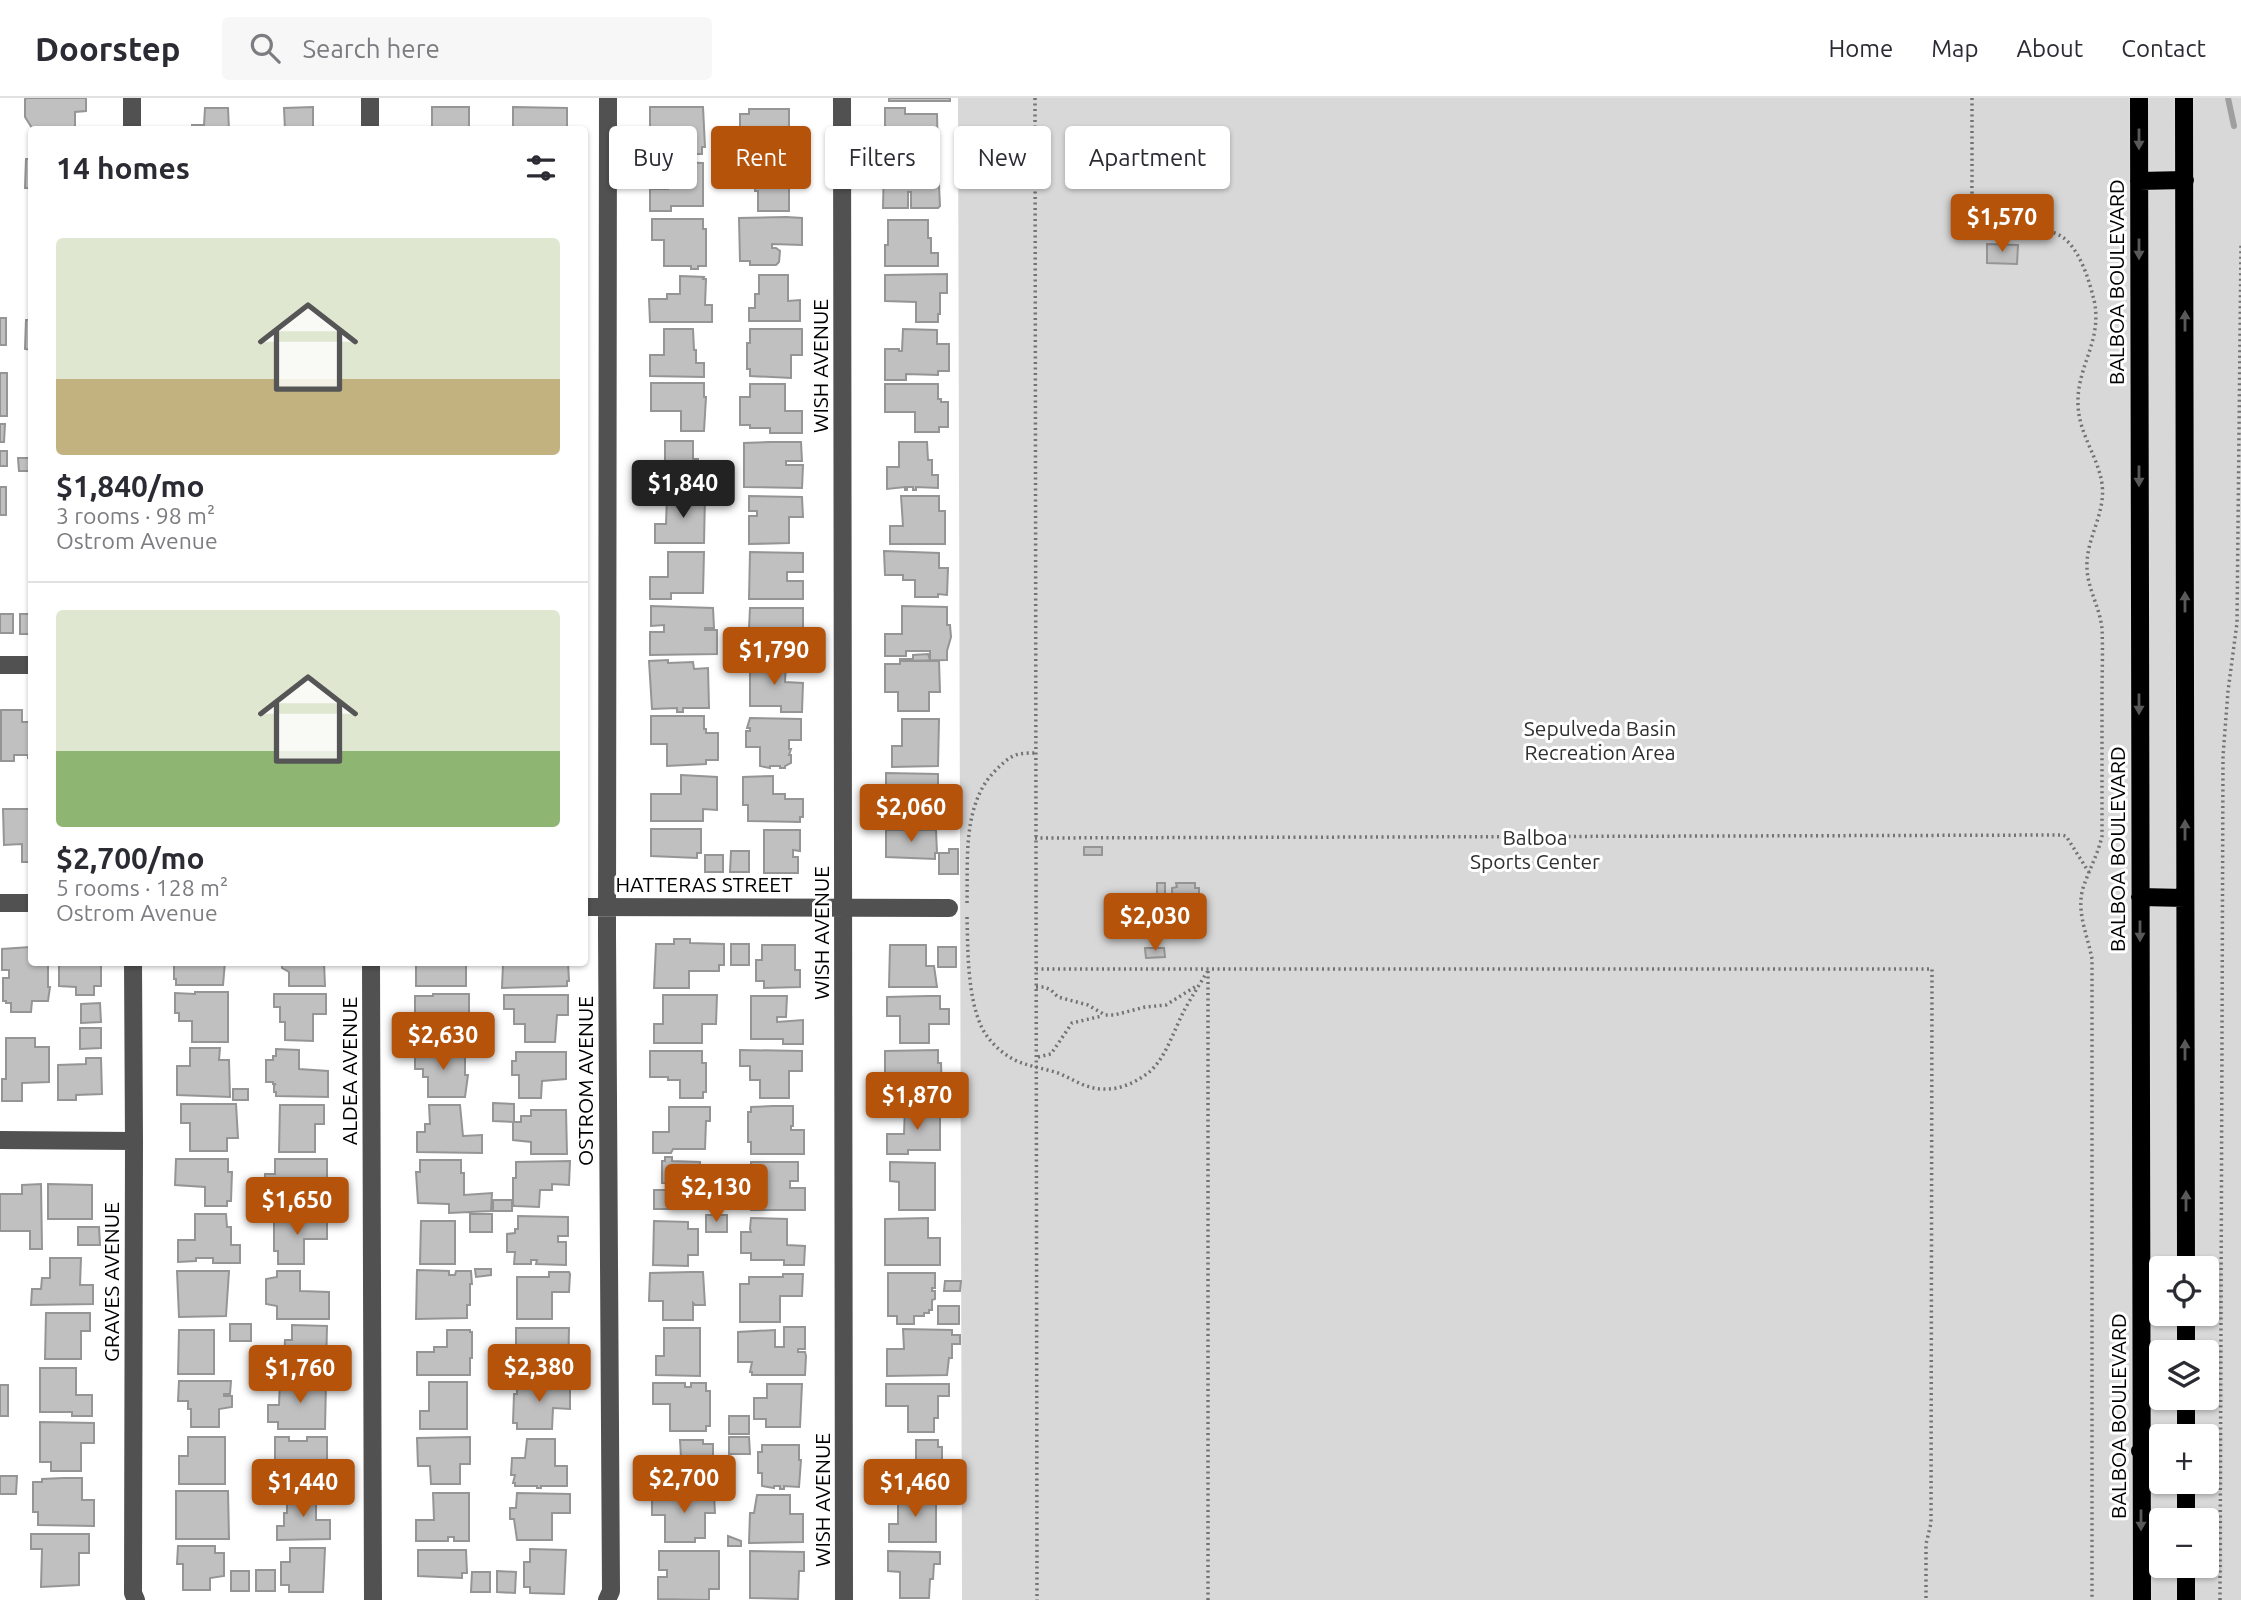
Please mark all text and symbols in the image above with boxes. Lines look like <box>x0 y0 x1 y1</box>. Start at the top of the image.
search box <box>222 17 712 80</box>
icon: search <box>246 29 284 67</box>
text: Doorstep <box>35 30 180 67</box>
text: Search here <box>302 34 440 63</box>
text: Home <box>1828 35 1893 62</box>
text: Map <box>1931 35 1978 62</box>
text: About <box>2016 35 2083 62</box>
text: Contact <box>2121 35 2206 62</box>
chip: Buy <box>609 126 697 189</box>
chip: Rent <box>711 126 811 189</box>
chip: Filters <box>825 126 940 189</box>
chip: New <box>954 126 1051 189</box>
chip: Apartment <box>1065 126 1230 189</box>
one-way arrow <box>2133 129 2145 151</box>
icon: filters <box>522 149 560 187</box>
text: 14 homes <box>56 151 190 185</box>
street label: BALBOA BOULEVARD <box>2104 179 2128 385</box>
pin: $1,570 <box>1945 194 2059 254</box>
text: $1,570 <box>1967 204 2037 229</box>
one-way arrow <box>2133 238 2145 260</box>
icon: home <box>245 284 371 410</box>
street label: WISH AVENUE <box>808 299 832 433</box>
one-way arrow <box>2179 309 2191 331</box>
pin: $1,840 <box>626 460 740 520</box>
one-way arrow <box>2133 466 2145 488</box>
text: $1,840/mo <box>56 469 205 503</box>
text: $1,840 <box>648 470 718 495</box>
text: 3 rooms · 98 m² <box>56 503 215 528</box>
text: Ostrom Avenue <box>56 528 218 553</box>
one-way arrow <box>2179 591 2191 613</box>
pin: $1,790 <box>717 628 831 687</box>
text: $1,790 <box>739 637 809 662</box>
icon: home <box>245 656 371 782</box>
one-way arrow <box>2133 693 2145 715</box>
park label: Sepulveda Basin Recreation Area <box>1524 716 1676 764</box>
street label: BALBOA BOULEVARD <box>2105 746 2129 952</box>
pin: $2,060 <box>854 784 968 844</box>
text: $2,060 <box>876 794 946 819</box>
one-way arrow <box>2179 818 2191 840</box>
park label: Balboa Sports Center <box>1470 825 1600 873</box>
text: $2,700/mo <box>56 841 205 875</box>
street label: WISH AVENUE <box>809 866 833 1000</box>
street label: HATTERAS STREET <box>615 872 793 896</box>
text: 5 rooms · 128 m² <box>56 875 228 900</box>
pin: $2,030 <box>1098 894 1212 953</box>
text: Ostrom Avenue <box>56 900 218 925</box>
text: $2,030 <box>1120 903 1190 928</box>
one-way arrow <box>2134 921 2146 943</box>
street label: OSTROM AVENUE <box>573 996 597 1166</box>
street label: ALDEA AVENUE <box>337 997 361 1145</box>
pin: $2,630 <box>386 1012 500 1072</box>
text: $2,630 <box>408 1022 478 1047</box>
one-way arrow <box>2179 1039 2191 1061</box>
pin: $1,870 <box>860 1072 974 1132</box>
text: $1,870 <box>882 1082 952 1107</box>
pin: $2,130 <box>659 1164 773 1224</box>
text: $2,130 <box>681 1174 751 1199</box>
pin: $1,650 <box>240 1178 354 1237</box>
text: $1,650 <box>262 1187 332 1212</box>
one-way arrow <box>2180 1189 2192 1211</box>
street label: GRAVES AVENUE <box>99 1202 123 1362</box>
map controls <box>2149 1256 2219 1578</box>
button: locate <box>2149 1256 2219 1326</box>
street label: BALBOA BOULEVARD <box>2106 1313 2130 1519</box>
button: layers <box>2149 1340 2219 1410</box>
pin: $2,380 <box>482 1344 596 1404</box>
pin: $1,760 <box>243 1346 357 1405</box>
text: $2,380 <box>504 1354 574 1379</box>
text: $1,760 <box>265 1355 335 1380</box>
button: + <box>2149 1424 2219 1494</box>
street label: WISH AVENUE <box>810 1433 834 1567</box>
pin: $2,700 <box>627 1456 741 1515</box>
pin: $1,440 <box>246 1460 360 1519</box>
pin: $1,460 <box>858 1460 972 1519</box>
text: $2,700 <box>649 1465 719 1490</box>
text: $1,440 <box>268 1469 338 1494</box>
text: $1,460 <box>880 1469 950 1494</box>
button: − <box>2149 1508 2219 1578</box>
one-way arrow <box>2135 1509 2147 1531</box>

